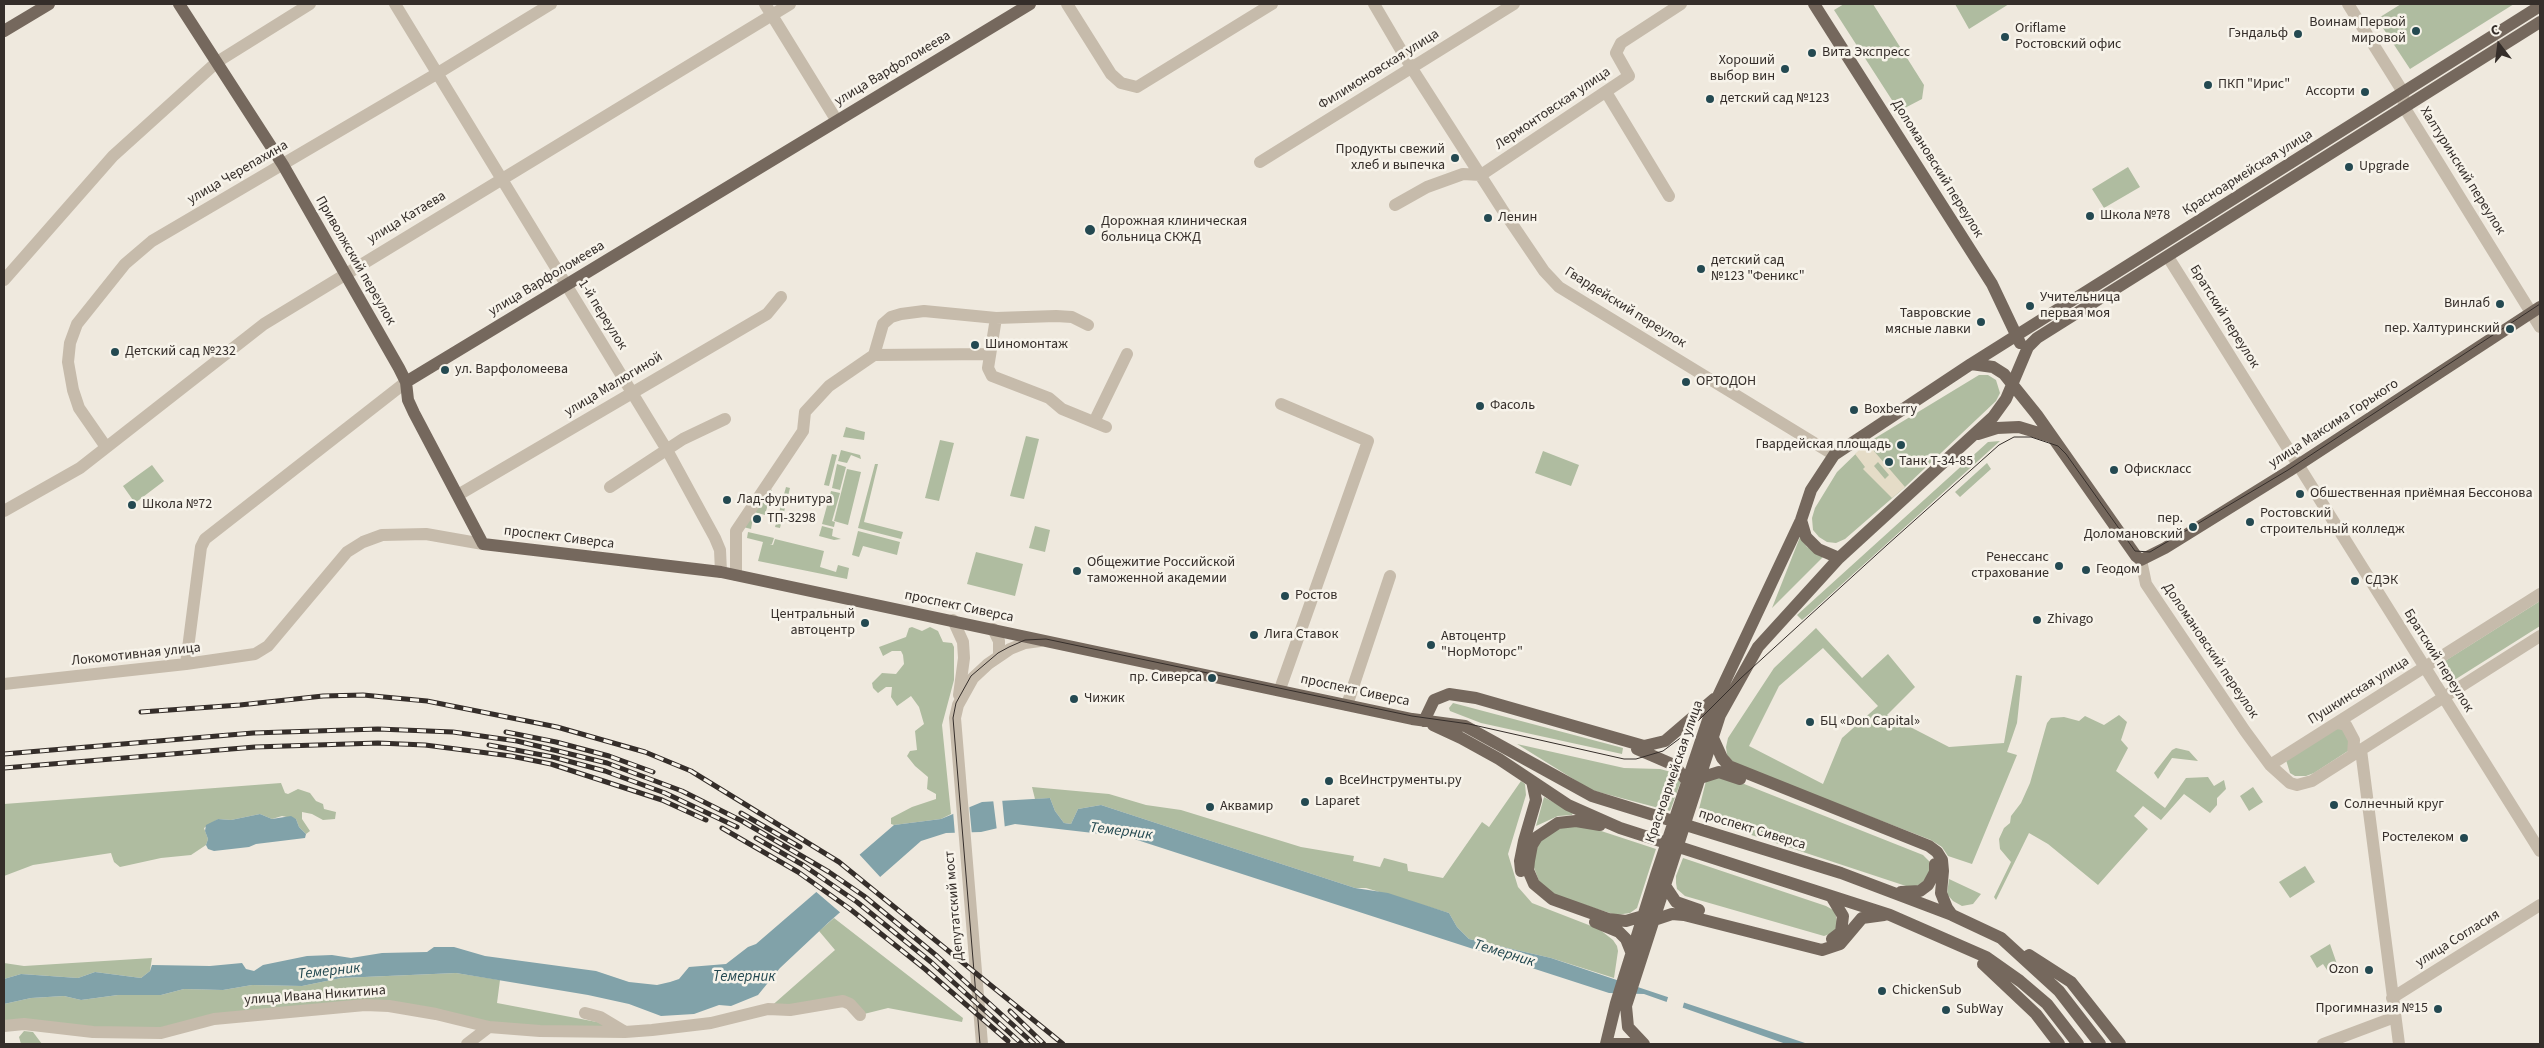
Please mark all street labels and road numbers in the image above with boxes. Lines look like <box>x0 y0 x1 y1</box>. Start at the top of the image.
street label: Филимоновская улица <box>1315 26 1443 114</box>
street label: улица Варфоломеева <box>832 28 954 110</box>
street label: Лермонтовская улица <box>1492 64 1614 154</box>
street label: Доломановский переулок <box>1888 97 1986 241</box>
street label: Халтуринский переулок <box>2416 104 2508 238</box>
street label: Красноармейская улица <box>2180 126 2316 220</box>
street label: улица Черепахина <box>185 137 291 209</box>
street label: улица Катаева <box>365 188 449 248</box>
street label: Приволжский переулок <box>311 194 399 328</box>
street label: улица Варфоломеева <box>486 238 608 320</box>
street label: Братский переулок <box>2185 262 2263 372</box>
street label: Гвардейский переулок <box>1561 264 1689 352</box>
street label: 1-й переулок <box>574 277 630 353</box>
street label: улица Малюгиной <box>562 349 666 421</box>
street label: улица Максима Горького <box>2266 376 2402 472</box>
street label: проспект Сиверса <box>503 523 615 553</box>
street label: Доломановский переулок <box>2158 580 2262 722</box>
street label: проспект Сиверса <box>903 587 1015 627</box>
street label: Братский переулок <box>2399 606 2477 716</box>
street label: Локомотивная улица <box>70 640 202 670</box>
street label: Пушкинская улица <box>2305 653 2413 729</box>
street label: проспект Сиверса <box>1299 671 1411 711</box>
street label: Красноармейская улица <box>1643 698 1707 846</box>
street label: проспект Сиверса <box>1696 806 1808 854</box>
street label: Депутатский мост <box>942 850 968 962</box>
street label: улица Согласия <box>2413 906 2503 972</box>
street label: улица Ивана Никитина <box>244 983 386 1009</box>

